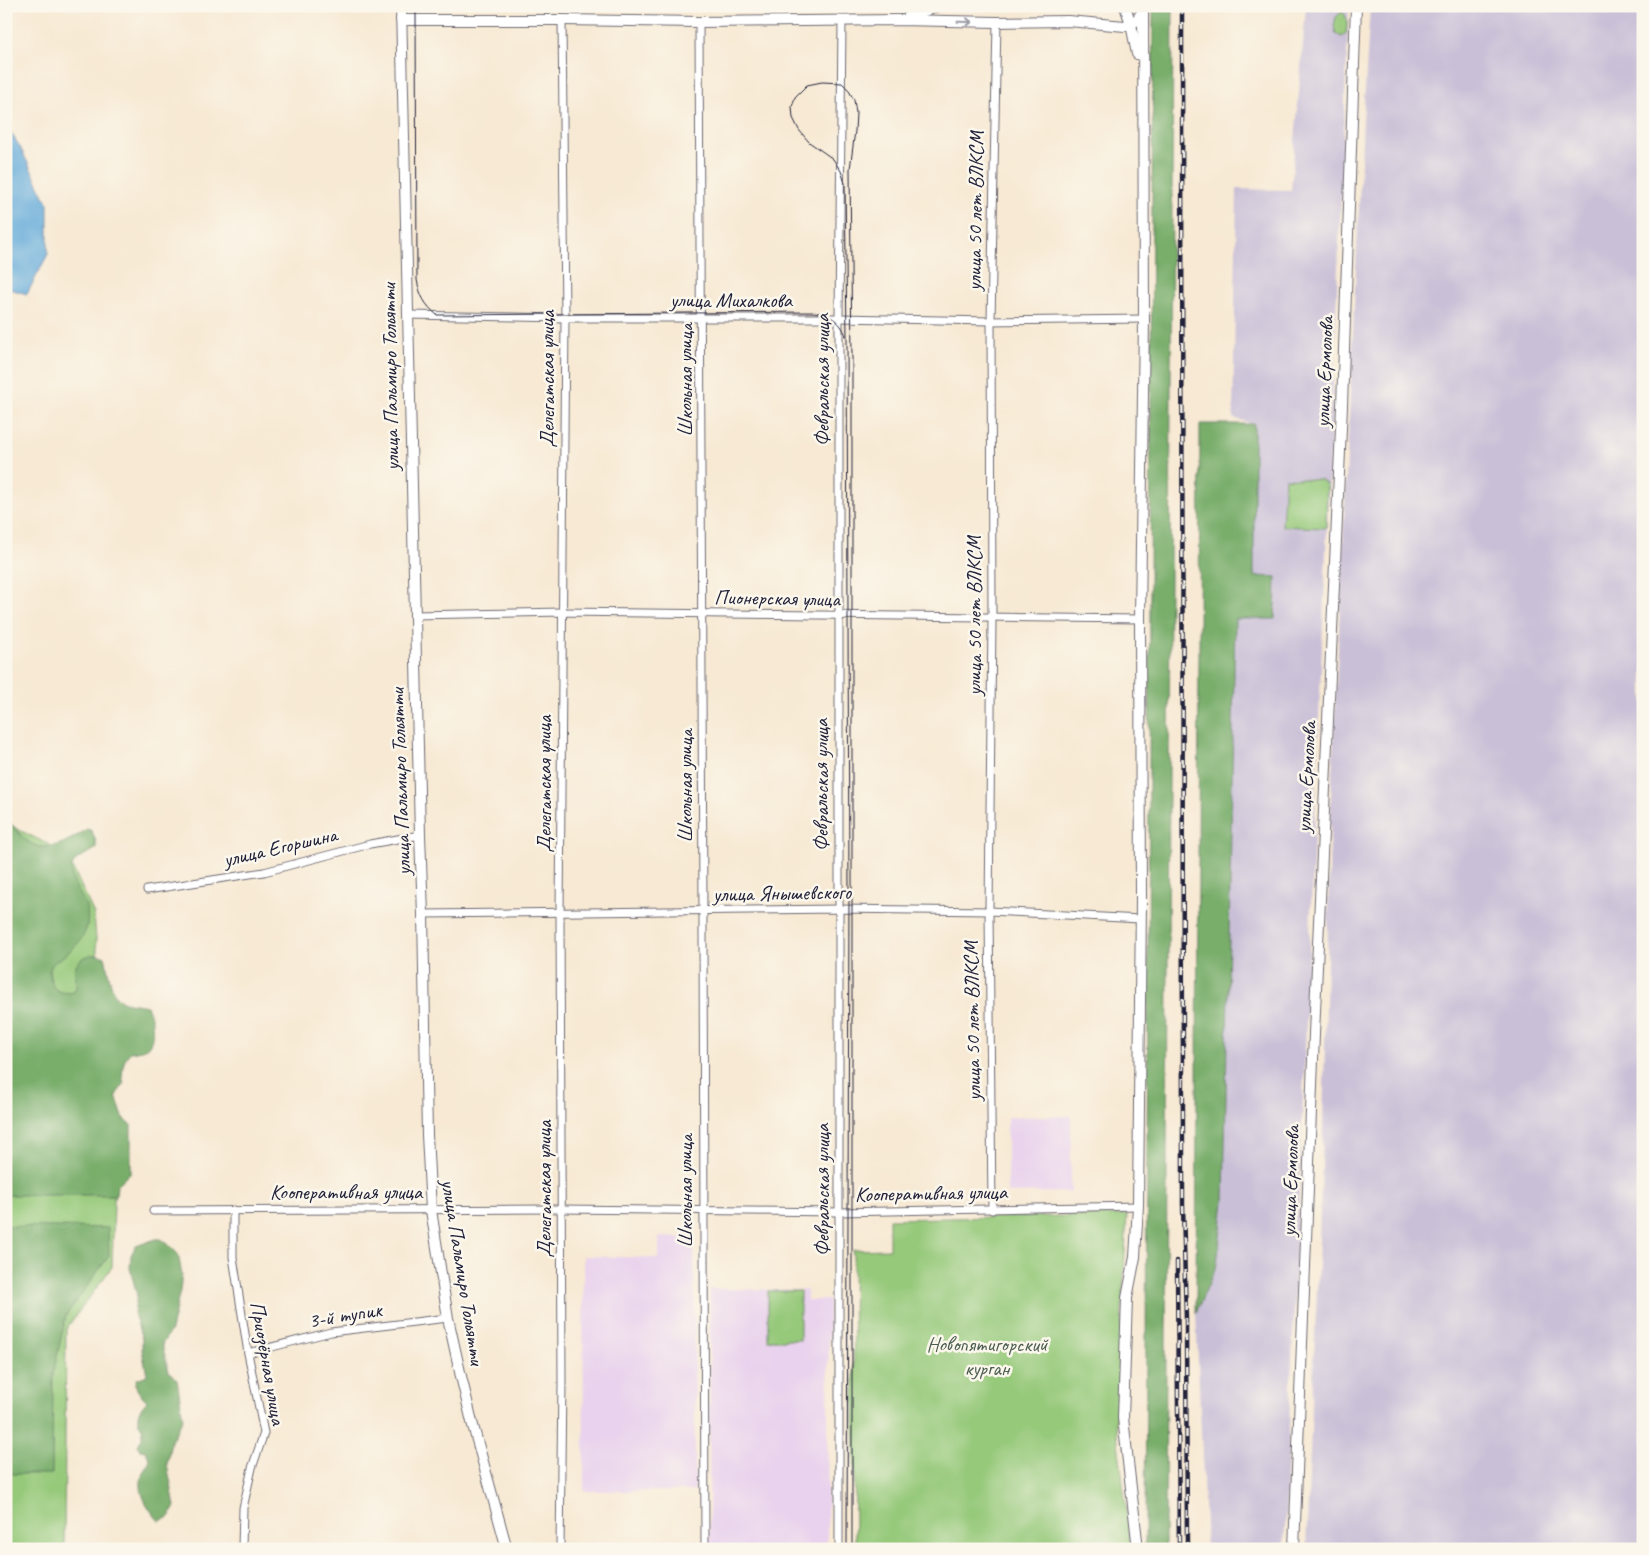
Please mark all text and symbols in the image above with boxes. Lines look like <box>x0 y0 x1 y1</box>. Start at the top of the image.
one-way arrow <box>957 17 973 26</box>
street label: улица 50 лет ВЛКСМ <box>961 129 989 293</box>
street label: улица Пальмиро Тольятти <box>375 281 405 473</box>
street label: улица Михалкова <box>668 287 794 313</box>
street label: Делегатская улица <box>534 309 560 448</box>
street label: Февральская улица <box>809 312 835 446</box>
street label: улица Ермолова <box>1309 314 1339 430</box>
street label: Школьная улица <box>672 321 698 437</box>
street label: улица 50 лет ВЛКСМ <box>961 534 987 698</box>
street label: Пионерская улица <box>714 584 842 612</box>
street label: улица Пальмиро Тольятти <box>384 685 416 878</box>
street label: Делегатская улица <box>531 714 557 853</box>
street label: Февральская улица <box>808 717 834 851</box>
street label: улица Ермолова <box>1290 718 1322 835</box>
street label: Школьная улица <box>672 727 698 843</box>
street label: улица Егоршина <box>219 821 342 873</box>
street label: улица Янышевского <box>711 879 853 907</box>
street label: улица 50 лет ВЛКСМ <box>958 939 986 1103</box>
street label: Делегатская улица <box>531 1119 557 1258</box>
street label: Февральская улица <box>809 1122 835 1256</box>
street label: улица Ермолова <box>1275 1123 1305 1239</box>
street label: Школьная улица <box>672 1132 698 1248</box>
street label: улица Пальмиро Тольятти <box>435 1175 491 1369</box>
street label: Кооперативная улица <box>270 1179 424 1205</box>
street label: Кооперативная улица <box>855 1179 1009 1207</box>
street label: 3-й тупик <box>307 1296 385 1334</box>
street label: Приозёрная улица <box>244 1299 292 1428</box>
park label: Новопятигорский курган <box>927 1331 1049 1381</box>

